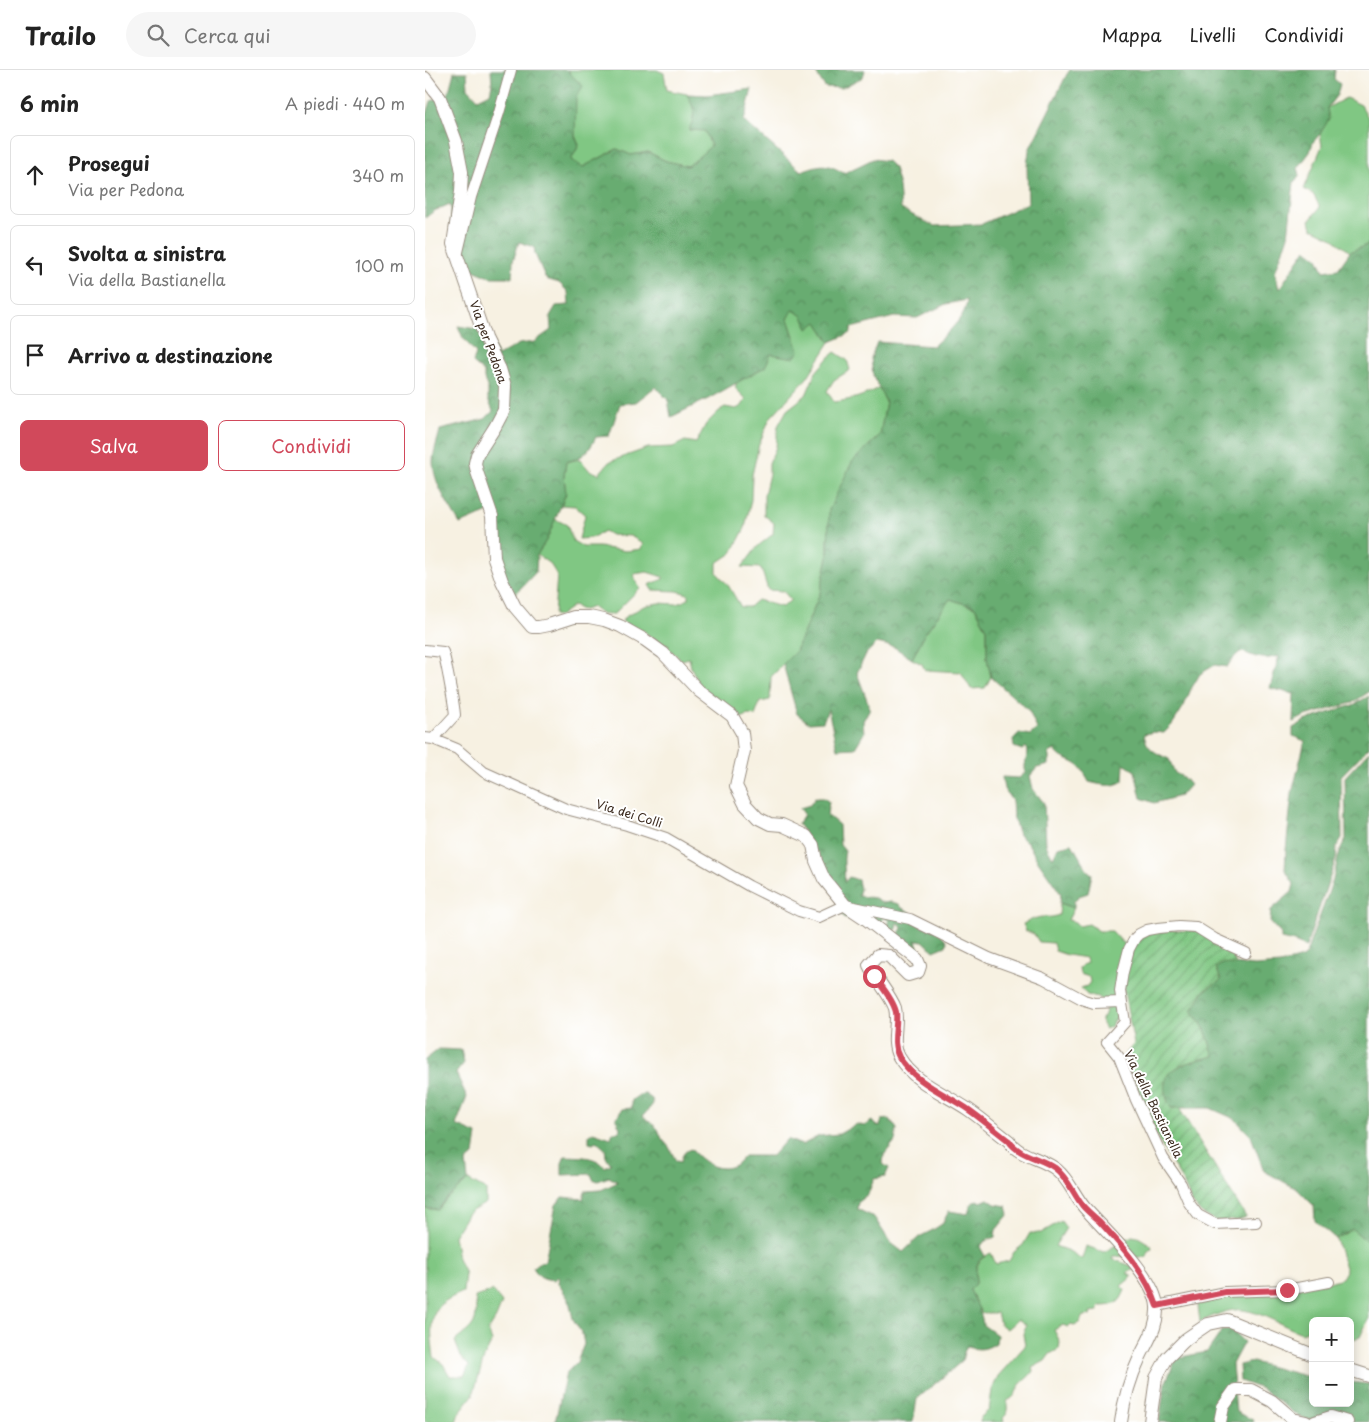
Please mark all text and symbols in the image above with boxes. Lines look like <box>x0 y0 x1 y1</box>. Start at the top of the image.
search box <box>126 12 476 57</box>
text: Trailo <box>25 17 96 53</box>
icon: search <box>144 21 172 49</box>
text: Cerca qui <box>184 21 271 49</box>
text: Mappa <box>1102 21 1162 48</box>
text: Livelli <box>1190 21 1236 48</box>
text: Condividi <box>1264 21 1344 48</box>
text: 6 min <box>20 87 79 119</box>
text: A piedi · 440 m <box>285 91 405 115</box>
text: Prosegui <box>68 149 150 177</box>
icon: ahead <box>21 161 49 189</box>
text: 340 m <box>352 163 404 187</box>
text: Via per Pedona <box>68 177 184 201</box>
text: Svolta a sinistra <box>68 239 226 267</box>
icon: left <box>21 251 49 279</box>
text: 100 m <box>355 253 404 277</box>
text: Via della Bastianella <box>68 267 226 291</box>
street label: Via per Pedona <box>466 298 512 386</box>
icon: arrive <box>21 341 49 369</box>
text: Arrivo a destinazione <box>68 341 273 369</box>
button: Salva <box>20 420 208 471</box>
button: Condividi <box>218 420 405 471</box>
street label: Via dei Colli <box>594 794 665 832</box>
route start <box>863 965 886 988</box>
street label: Via della Bastianella <box>1120 1047 1188 1161</box>
route end <box>1276 1279 1299 1302</box>
map controls <box>1309 1317 1354 1407</box>
button: + <box>1309 1317 1354 1362</box>
button: − <box>1309 1362 1354 1407</box>

